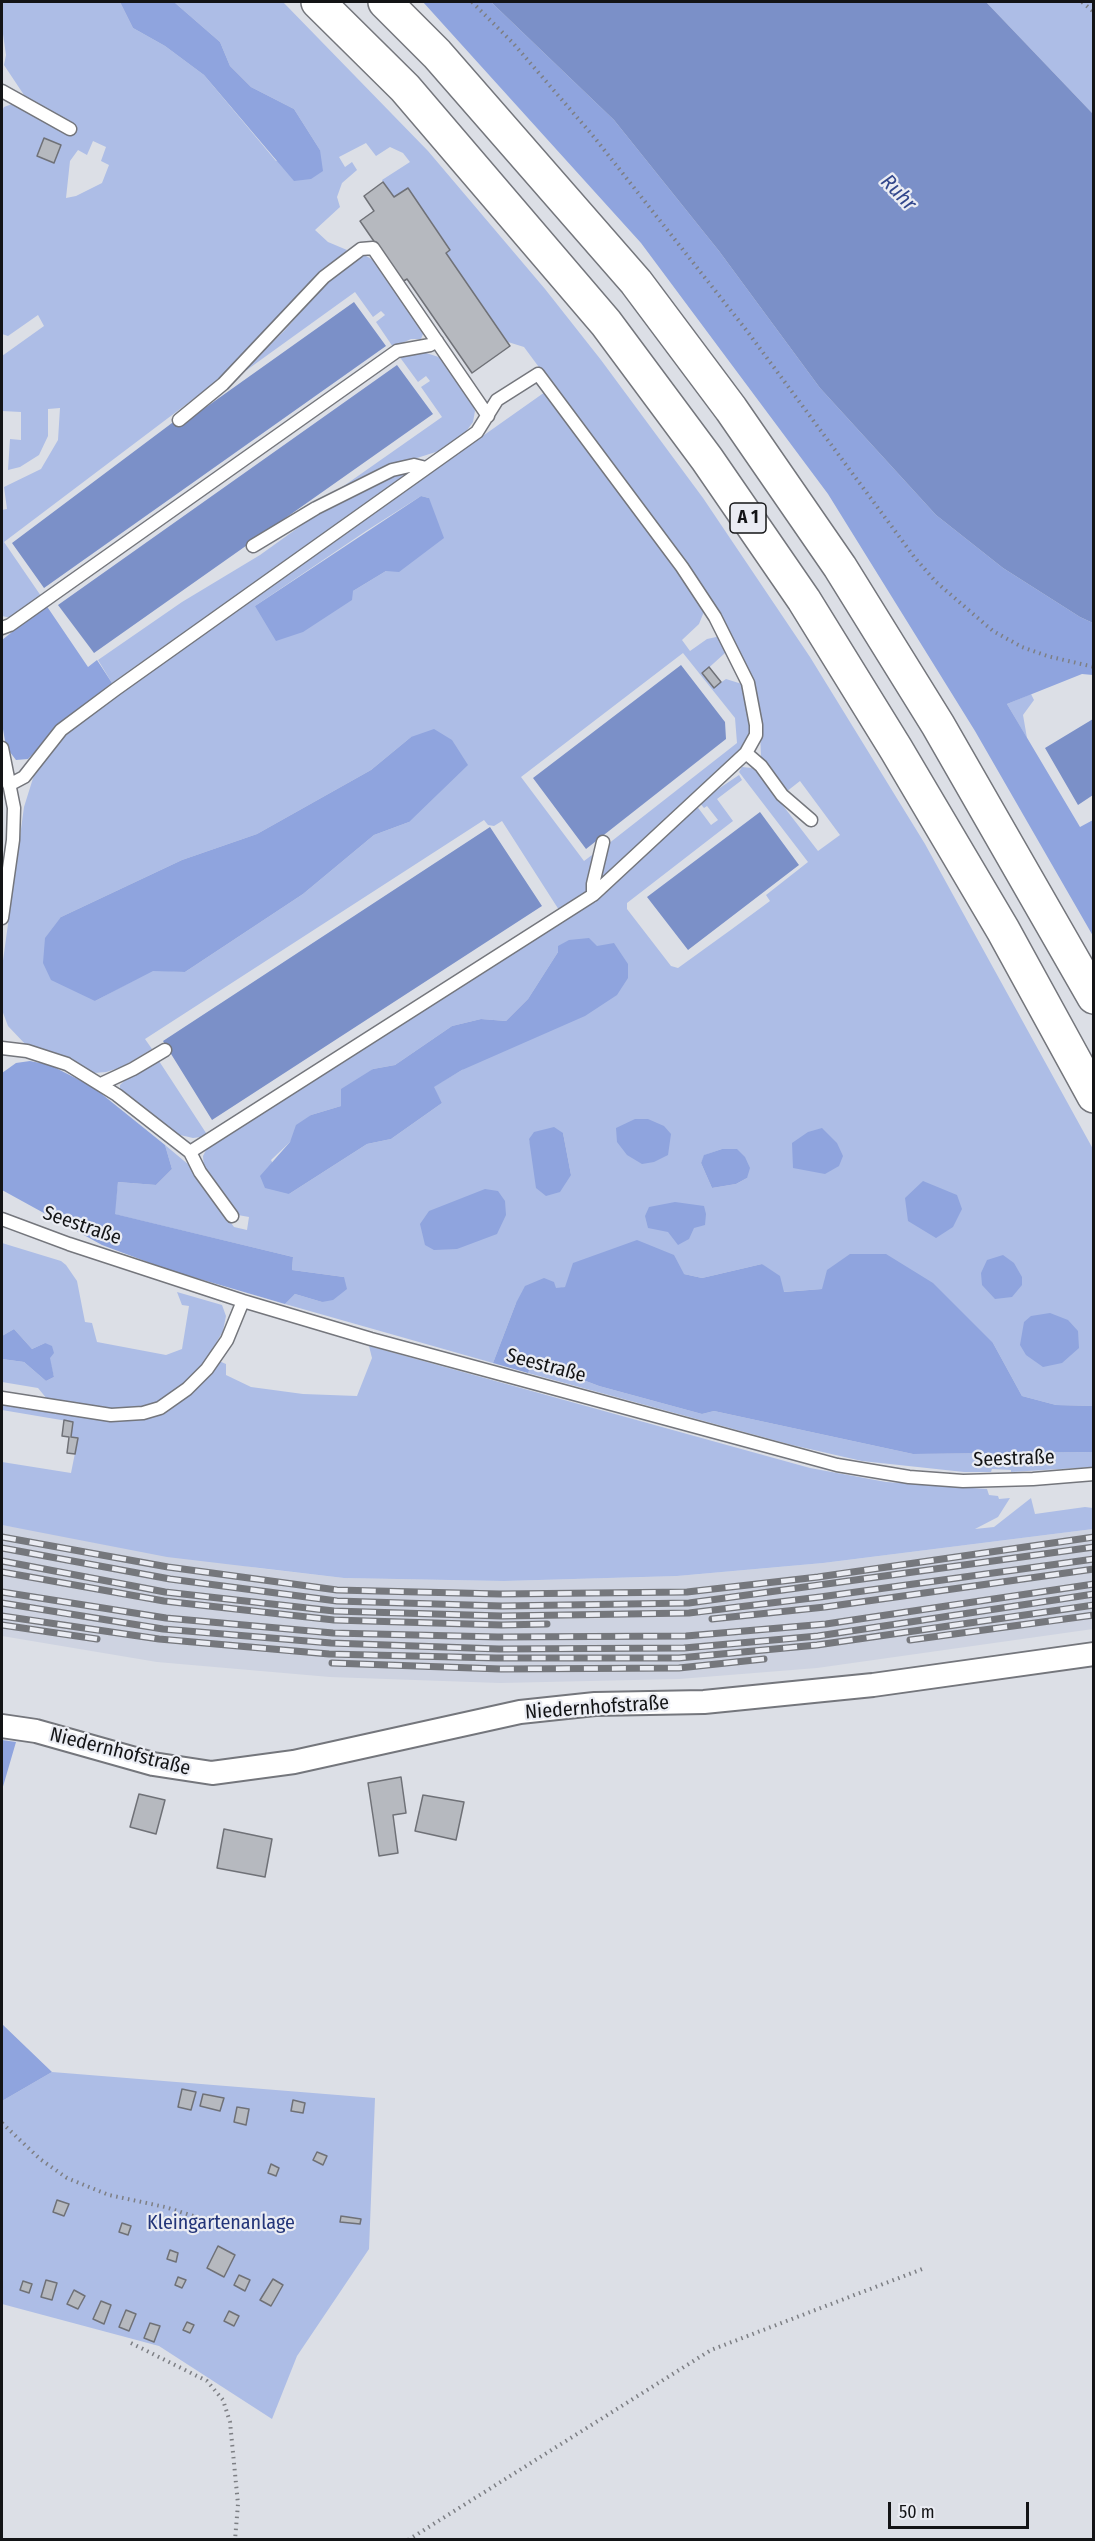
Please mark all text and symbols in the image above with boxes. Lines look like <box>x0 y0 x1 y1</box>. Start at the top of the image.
water label: Ruhr <box>875 170 921 216</box>
road number: A 1 <box>730 503 766 533</box>
street label: Seestraße <box>40 1201 124 1251</box>
street label: Seestraße <box>504 1344 588 1388</box>
street label: Seestraße <box>973 1446 1055 1472</box>
street label: Niedernhofstraße <box>524 1691 670 1725</box>
street label: Niedernhofstraße <box>47 1723 193 1781</box>
park label: Kleingartenanlage <box>147 2211 295 2235</box>
scale bar <box>891 2490 1032 2528</box>
text: 50 m <box>899 2501 935 2523</box>

